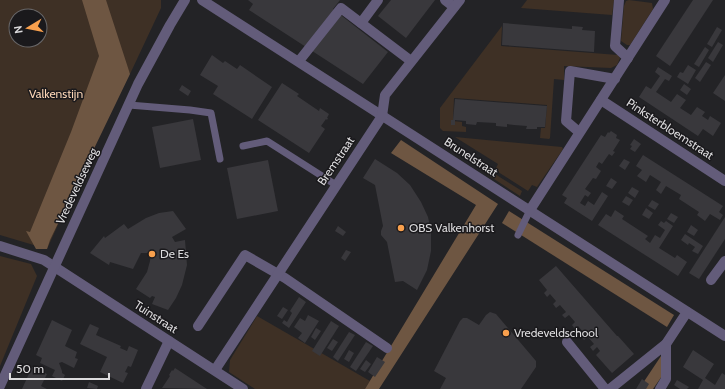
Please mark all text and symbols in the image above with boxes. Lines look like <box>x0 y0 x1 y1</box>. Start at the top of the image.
north arrow <box>8 8 48 48</box>
text: N <box>11 25 26 35</box>
park label: Valkenstijn <box>29 86 83 101</box>
street label: Pinksterbloemstraat <box>624 95 717 162</box>
street label: Bremstraat <box>314 133 357 188</box>
street label: Brunelstraat <box>442 134 501 179</box>
street label: Vredeveldseweg <box>52 144 101 226</box>
place label: OBS Valkenhorst <box>409 220 494 235</box>
marker: OBS Valkenhorst <box>396 223 406 233</box>
place label: De Es <box>160 246 189 261</box>
marker: De Es <box>147 249 157 259</box>
street label: Tuinstraat <box>132 297 181 336</box>
place label: Vredeveldschool <box>514 325 598 340</box>
marker: Vredeveldschool <box>501 328 511 338</box>
scale bar <box>10 355 109 381</box>
text: 50 m <box>16 361 44 376</box>

